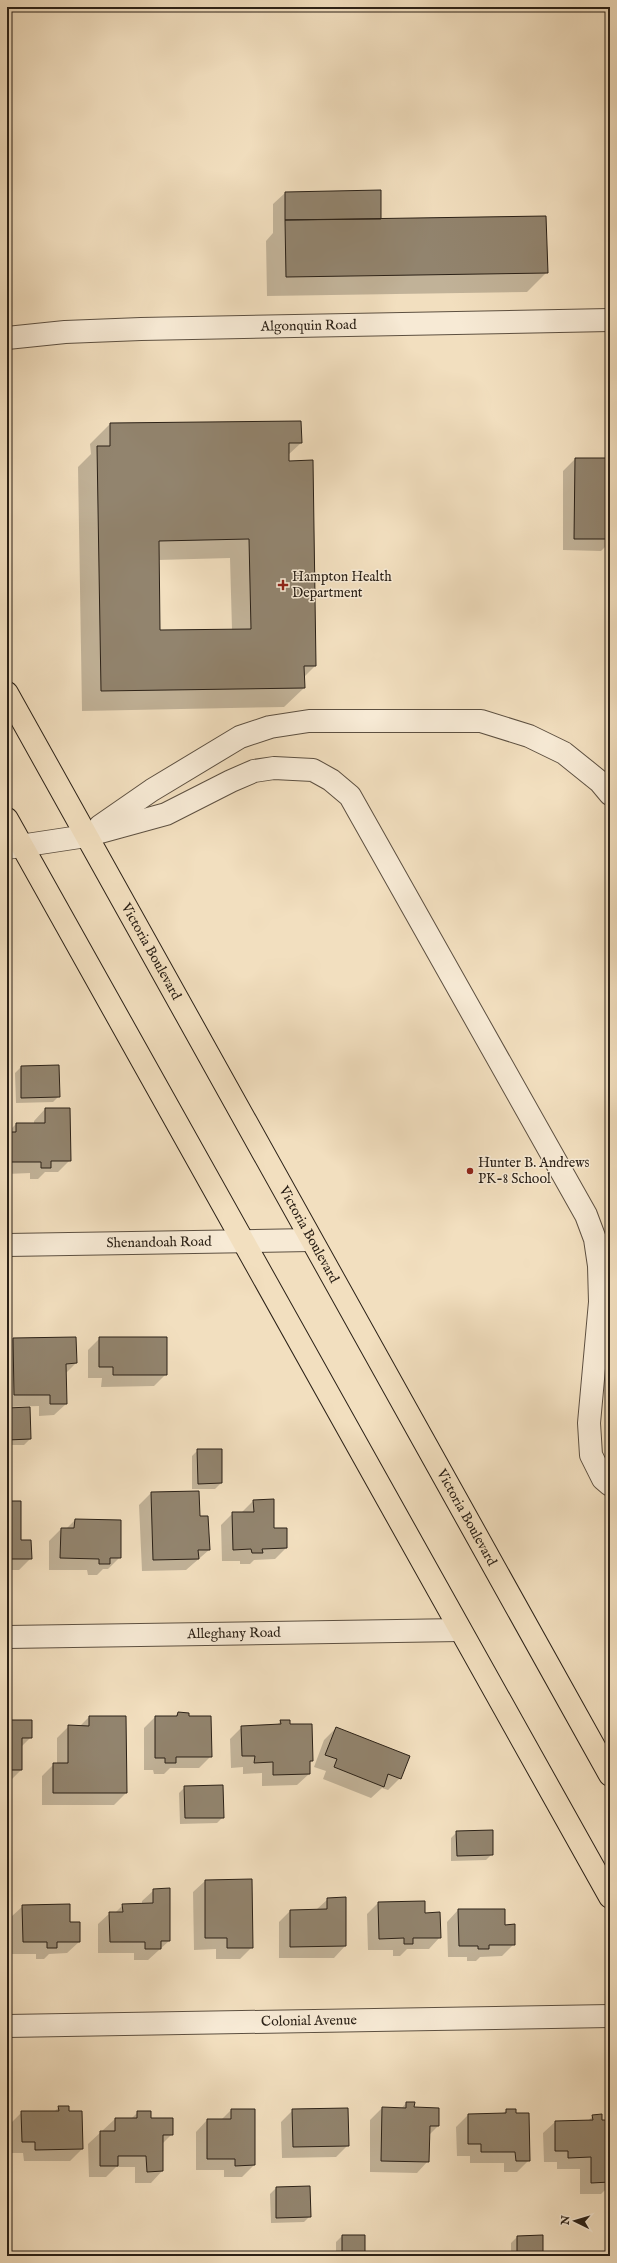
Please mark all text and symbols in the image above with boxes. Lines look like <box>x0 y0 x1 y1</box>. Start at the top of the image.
street label: Algonquin Road <box>259 316 357 336</box>
place label: Hampton Health Department <box>292 568 392 602</box>
marker: Hampton Health Department <box>277 579 289 591</box>
street label: Victoria Boulevard <box>116 899 186 1004</box>
place label: Hunter B. Andrews PK-8 School <box>478 1154 589 1188</box>
marker: Hunter B. Andrews PK-8 School <box>465 1166 475 1176</box>
street label: Victoria Boulevard <box>274 1182 343 1287</box>
street label: Shenandoah Road <box>106 1233 212 1252</box>
street label: Victoria Boulevard <box>432 1465 501 1570</box>
street label: Alleghany Road <box>186 1624 281 1643</box>
street label: Colonial Avenue <box>261 2011 358 2031</box>
north arrow <box>555 2201 595 2241</box>
text: N <box>559 2214 573 2227</box>

